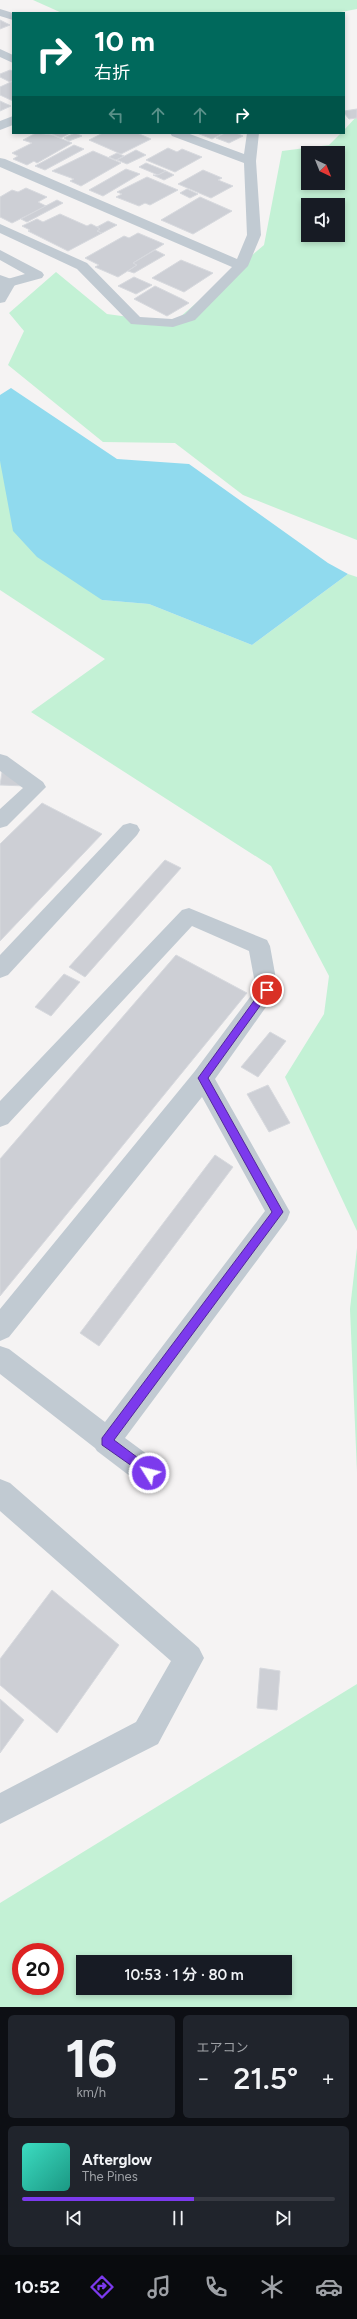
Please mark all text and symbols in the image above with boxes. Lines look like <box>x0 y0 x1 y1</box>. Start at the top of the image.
text: 10 m <box>94 24 155 58</box>
icon: right <box>28 28 80 80</box>
text: 右折 <box>94 62 130 84</box>
icon: left <box>105 104 127 126</box>
icon: ahead <box>147 104 169 126</box>
icon: ahead <box>189 104 211 126</box>
icon: right <box>231 104 253 126</box>
north arrow <box>301 146 345 190</box>
map controls <box>301 146 345 242</box>
button: sound <box>301 198 345 242</box>
pin <box>250 973 284 1007</box>
icon: arrive <box>256 979 278 1001</box>
position arrow <box>128 1452 170 1494</box>
speed limit sign: 20 <box>12 1943 64 1995</box>
text: 10:53 · 1 分 · 80 m <box>124 1966 244 1984</box>
text: 16 <box>65 2028 117 2090</box>
text: エアコン <box>197 2040 249 2055</box>
text: 21.5° <box>233 2060 298 2097</box>
text: − <box>197 2065 210 2092</box>
text: + <box>321 2065 335 2092</box>
text: km/h <box>76 2085 106 2100</box>
text: Afterglow <box>82 2151 152 2169</box>
text: The Pines <box>82 2169 138 2184</box>
icon: previous <box>63 2207 85 2229</box>
icon: pause <box>167 2207 189 2229</box>
icon: next <box>272 2207 294 2229</box>
icon: directions <box>88 2273 116 2301</box>
icon: music <box>145 2273 173 2301</box>
icon: phone <box>202 2273 230 2301</box>
icon: climate <box>258 2273 286 2301</box>
icon: car <box>315 2273 343 2301</box>
text: 10:52 <box>14 2276 60 2298</box>

